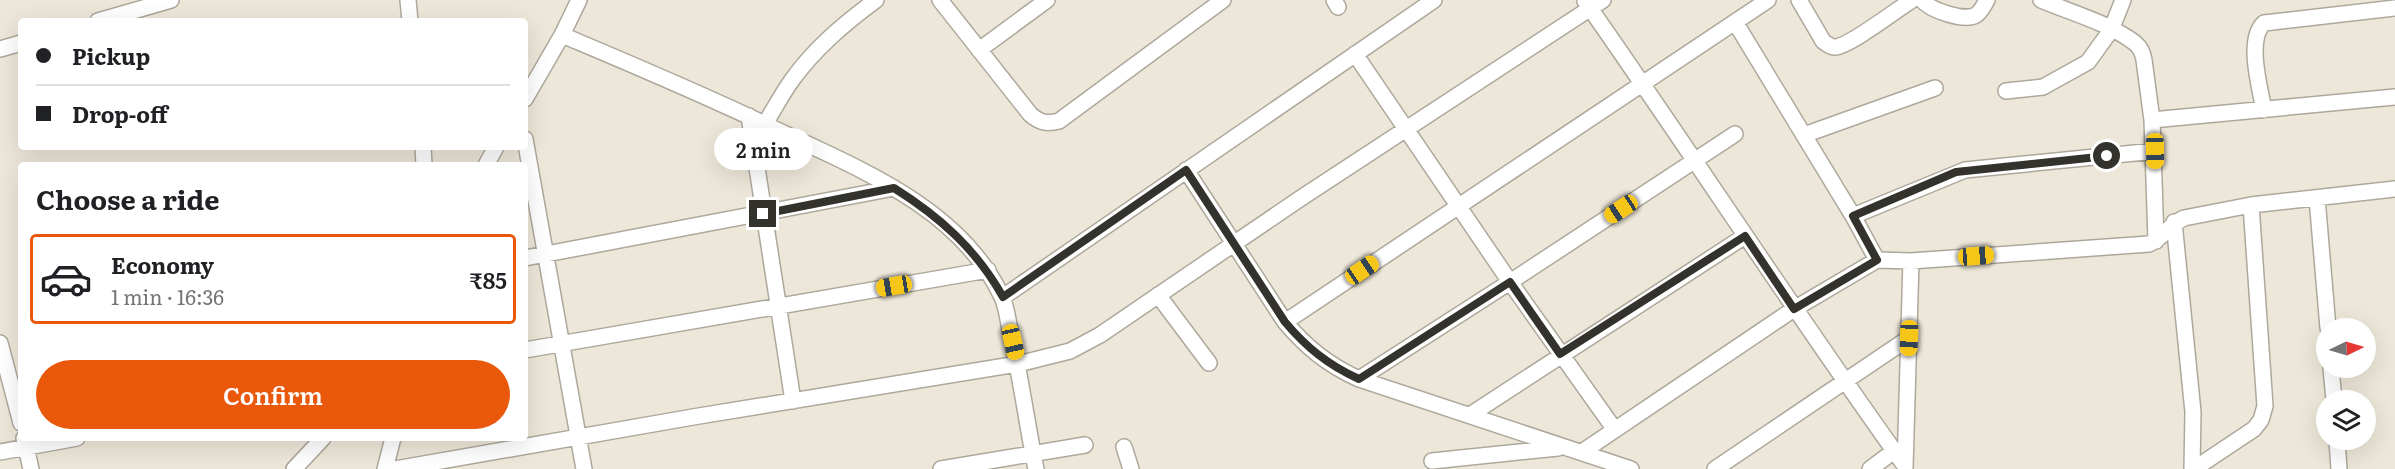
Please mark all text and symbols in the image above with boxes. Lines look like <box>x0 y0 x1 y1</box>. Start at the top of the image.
text: Pickup <box>72 39 150 72</box>
text: Drop-off <box>72 97 168 130</box>
callout: 2 min <box>714 127 813 169</box>
car <box>2146 133 2164 169</box>
text: 2 min <box>736 134 791 164</box>
route start <box>2093 142 2120 169</box>
text: Choose a ride <box>36 178 219 218</box>
car <box>1601 192 1641 226</box>
route end <box>749 200 776 227</box>
car <box>1957 246 1995 266</box>
text: Economy <box>111 248 214 281</box>
icon: car <box>39 252 93 306</box>
car <box>1342 252 1382 288</box>
text: ₹85 <box>469 263 507 296</box>
car <box>875 274 913 298</box>
text: 1 min · 16:36 <box>111 281 224 311</box>
north arrow <box>2316 318 2376 378</box>
map controls <box>2316 318 2376 450</box>
car <box>1899 320 1919 356</box>
car <box>1000 322 1026 362</box>
button: Confirm <box>36 360 510 429</box>
button: layers <box>2316 390 2376 450</box>

